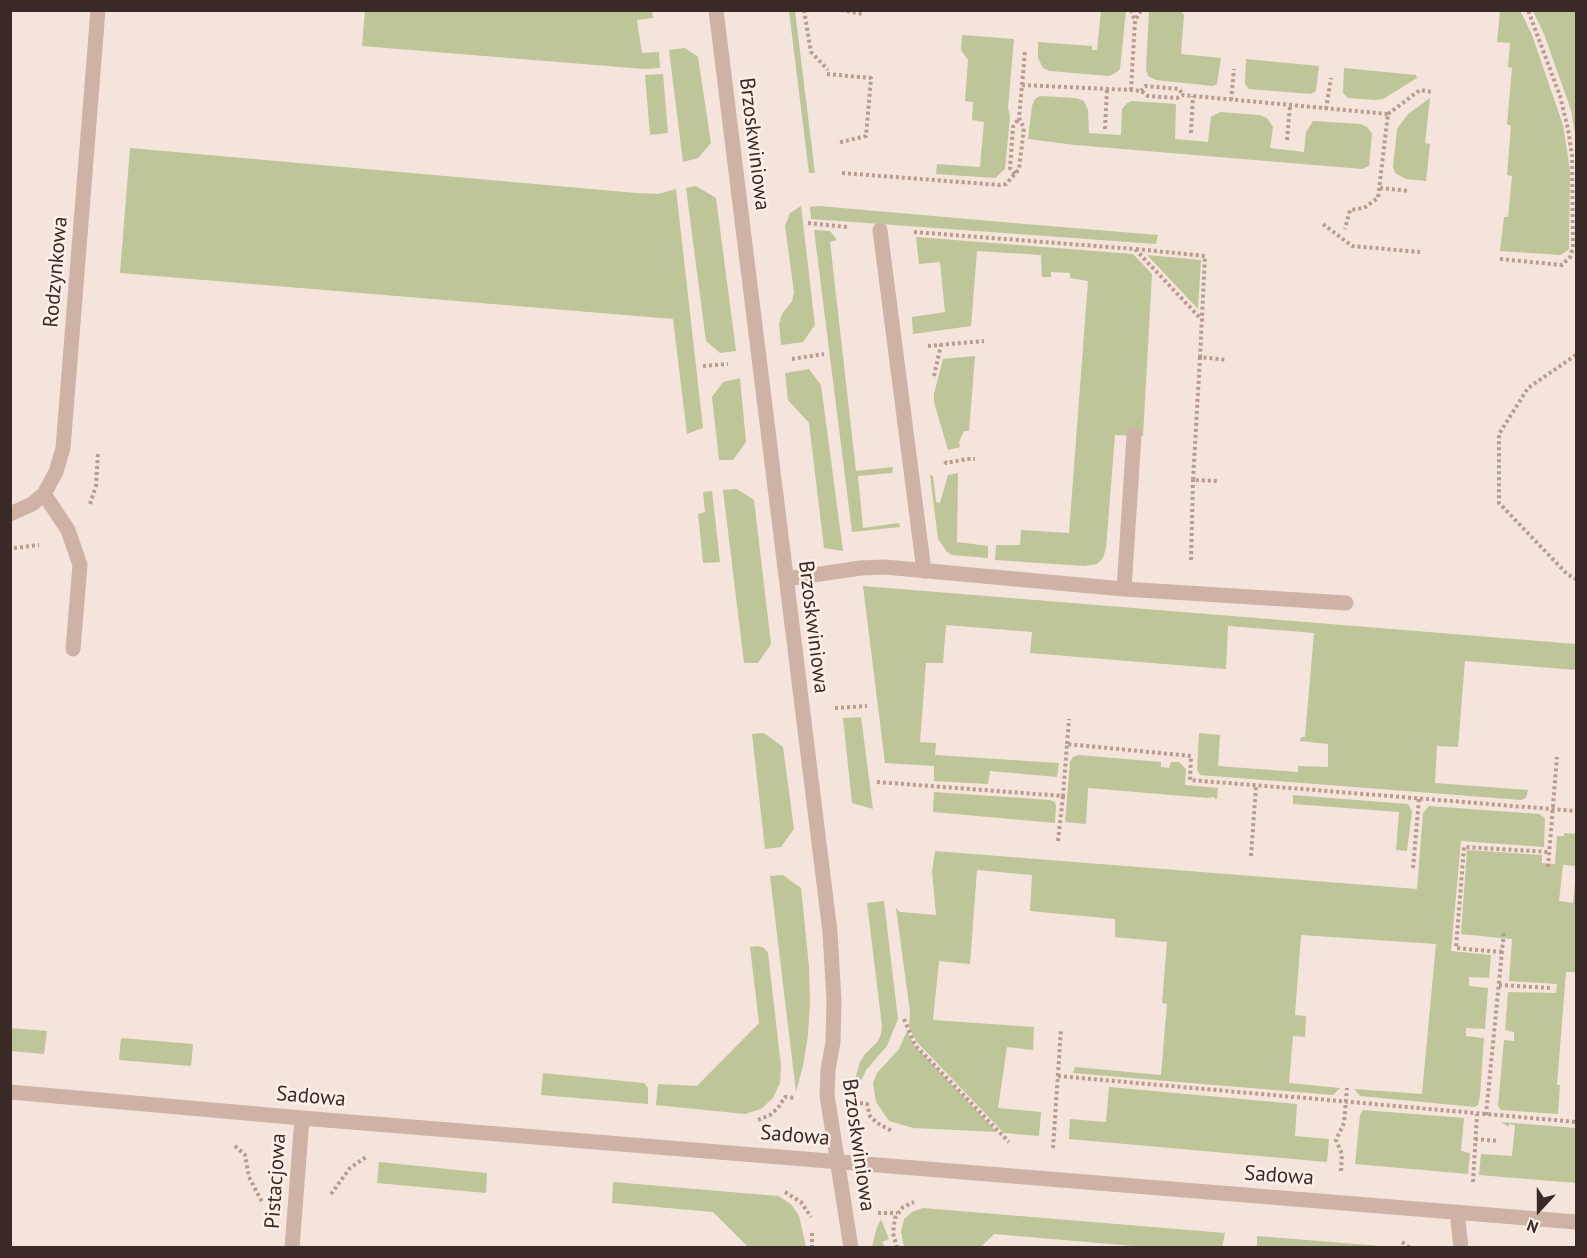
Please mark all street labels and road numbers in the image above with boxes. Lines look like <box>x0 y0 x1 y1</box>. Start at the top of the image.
street label: Brzoskwiniowa <box>733 76 775 212</box>
street label: Rodzynkowa <box>39 216 73 328</box>
street label: Brzoskwiniowa <box>792 559 834 695</box>
street label: Brzoskwiniowa <box>836 1077 880 1213</box>
street label: Sadowa <box>275 1081 347 1113</box>
street label: Sadowa <box>759 1120 831 1152</box>
street label: Pistacjowa <box>260 1132 292 1230</box>
street label: Sadowa <box>1243 1161 1315 1191</box>

